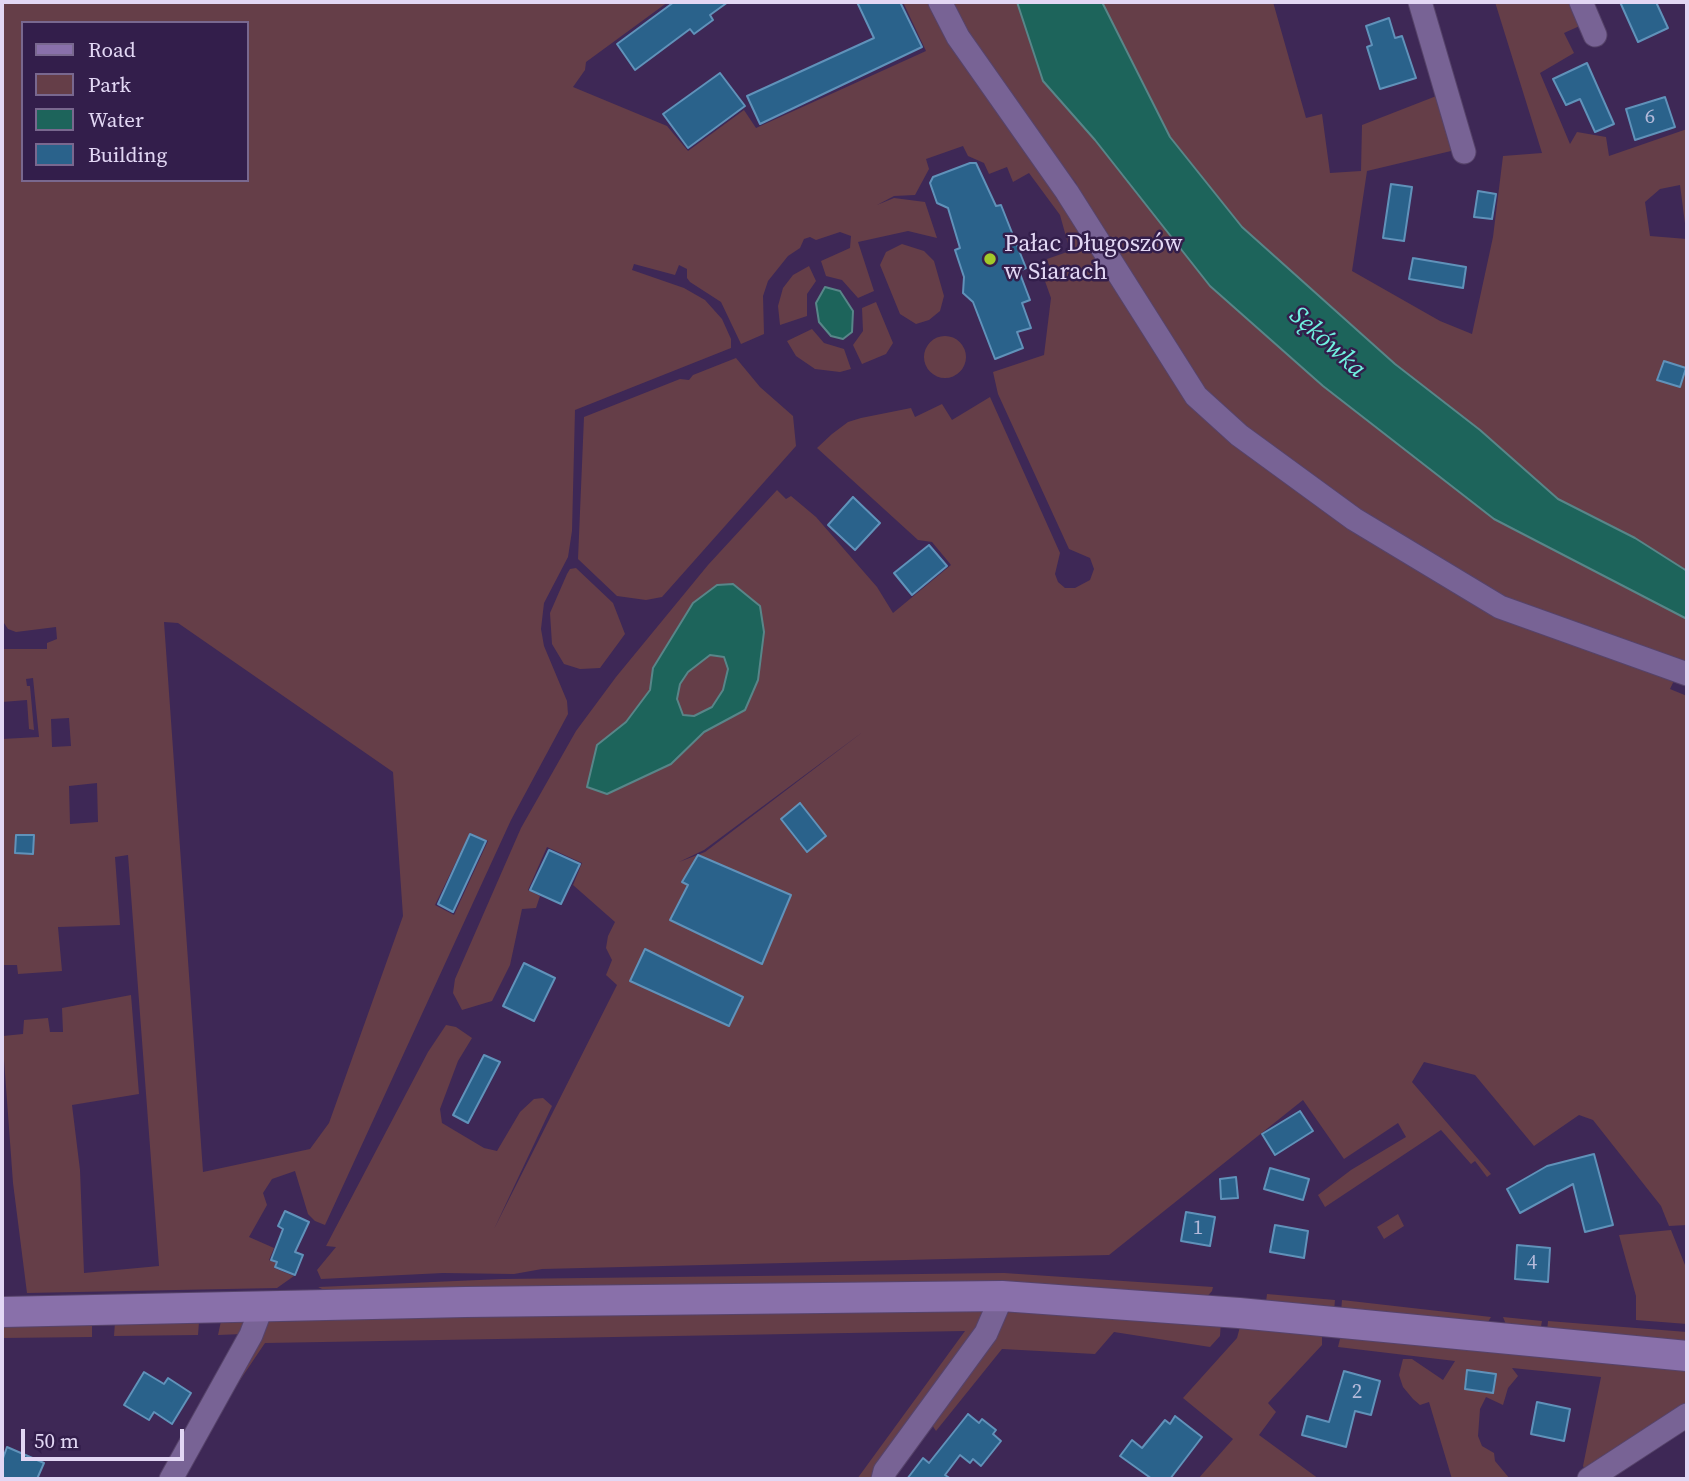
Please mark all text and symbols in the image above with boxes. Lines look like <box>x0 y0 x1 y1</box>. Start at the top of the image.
legend <box>21 21 248 182</box>
text: Road <box>88 35 136 64</box>
text: Park <box>88 70 131 99</box>
text: Water <box>88 105 144 134</box>
house number: 6 <box>1645 105 1655 131</box>
text: Building <box>88 140 167 169</box>
place label: Pałac Długoszów w Siarach <box>1004 231 1183 287</box>
marker: Pałac Długoszów w Siarach <box>982 251 998 267</box>
water label: Sękówka <box>1282 301 1372 385</box>
house number: 1 <box>1193 1216 1203 1242</box>
house number: 4 <box>1527 1251 1537 1277</box>
house number: 2 <box>1352 1380 1362 1406</box>
scale bar <box>24 1414 187 1458</box>
text: 50 m <box>34 1426 79 1455</box>

